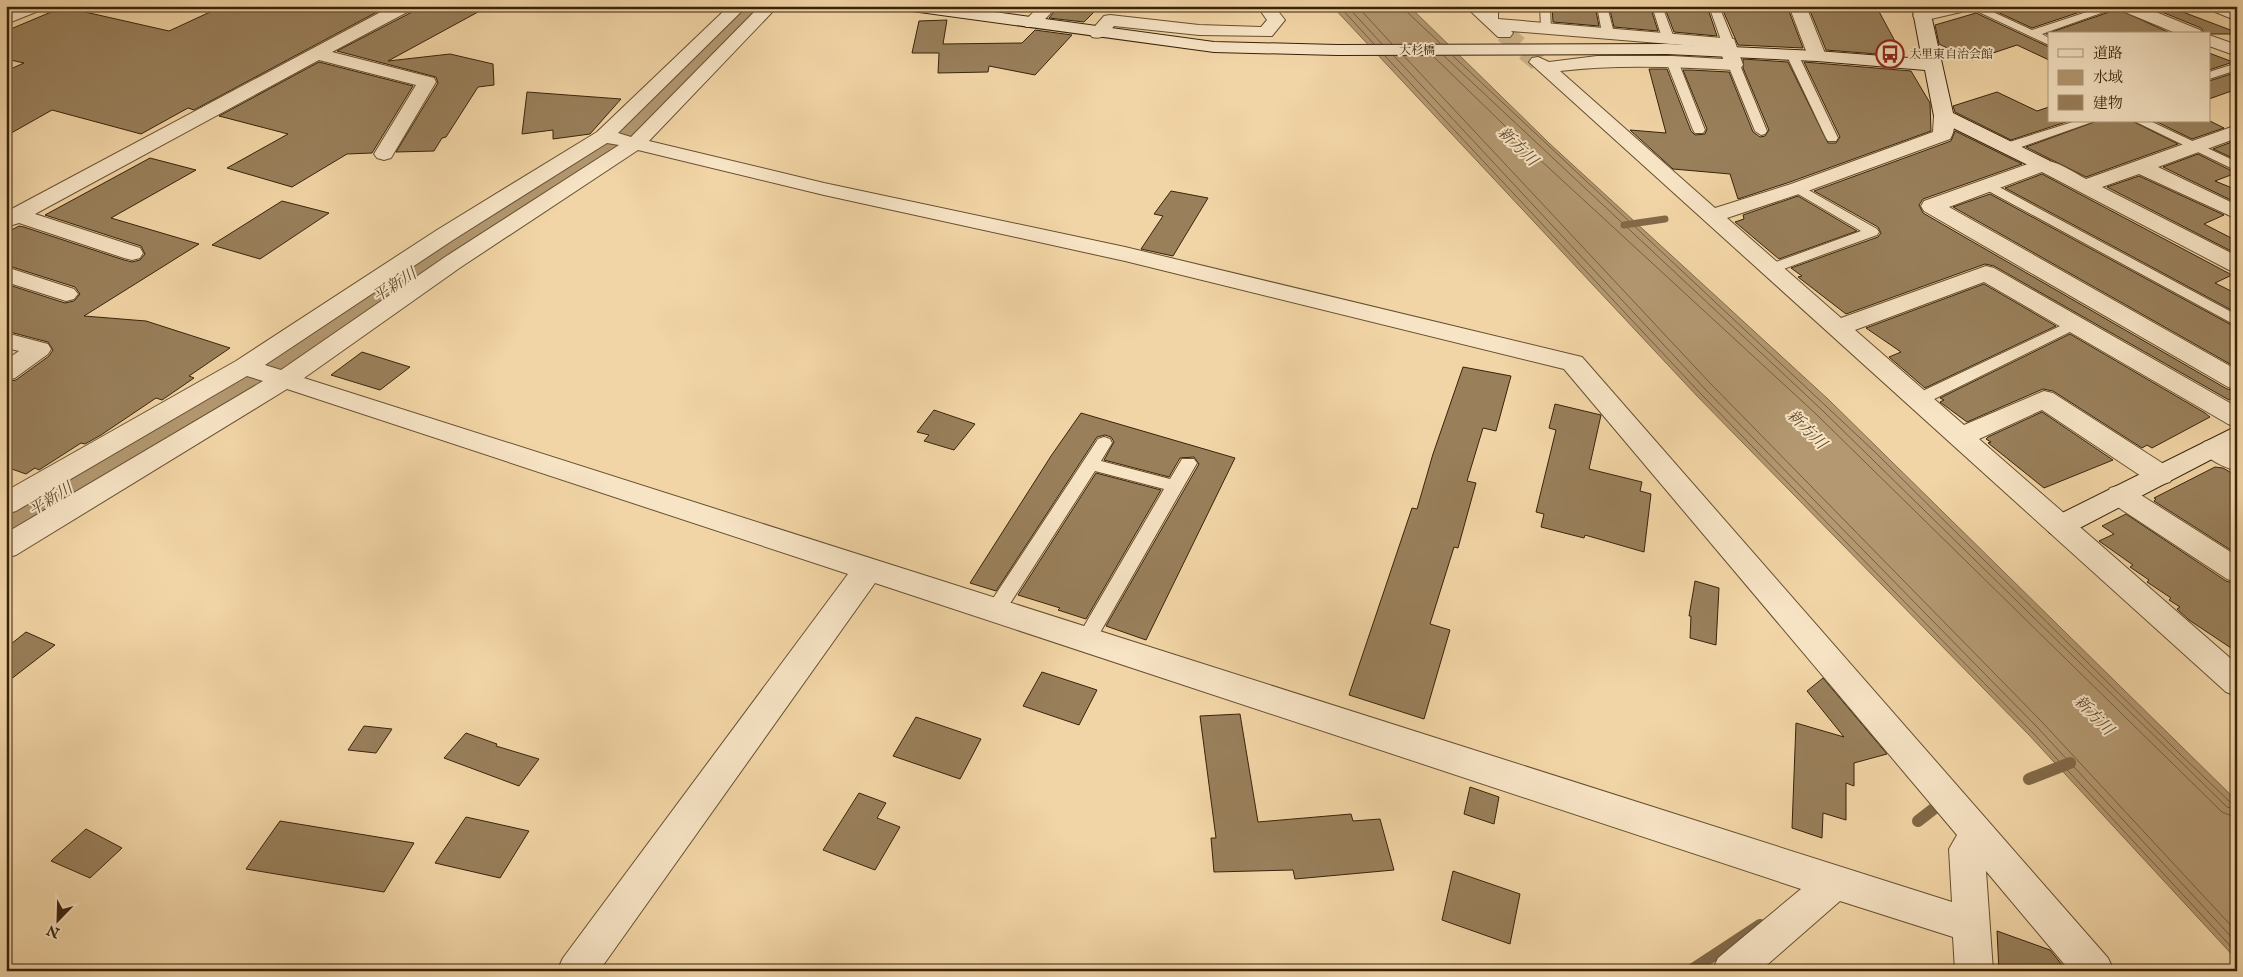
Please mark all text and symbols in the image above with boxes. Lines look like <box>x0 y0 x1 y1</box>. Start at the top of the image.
legend <box>2048 32 2210 122</box>
bus stop icon: 大里東自治会館 <box>1875 39 1905 69</box>
street label: 大杉橋 <box>1399 43 1435 58</box>
text: 道路 <box>2093 44 2123 63</box>
place label: 大里東自治会館 <box>1909 47 1993 62</box>
text: 水域 <box>2093 68 2123 87</box>
text: 建物 <box>2093 94 2123 113</box>
water label: 新方川 <box>1493 123 1543 172</box>
water label: 平新川 <box>369 263 422 307</box>
water label: 新方川 <box>1782 406 1831 455</box>
water label: 平新川 <box>25 478 78 521</box>
water label: 新方川 <box>2069 692 2118 741</box>
north arrow <box>32 894 82 944</box>
text: N <box>44 920 63 942</box>

